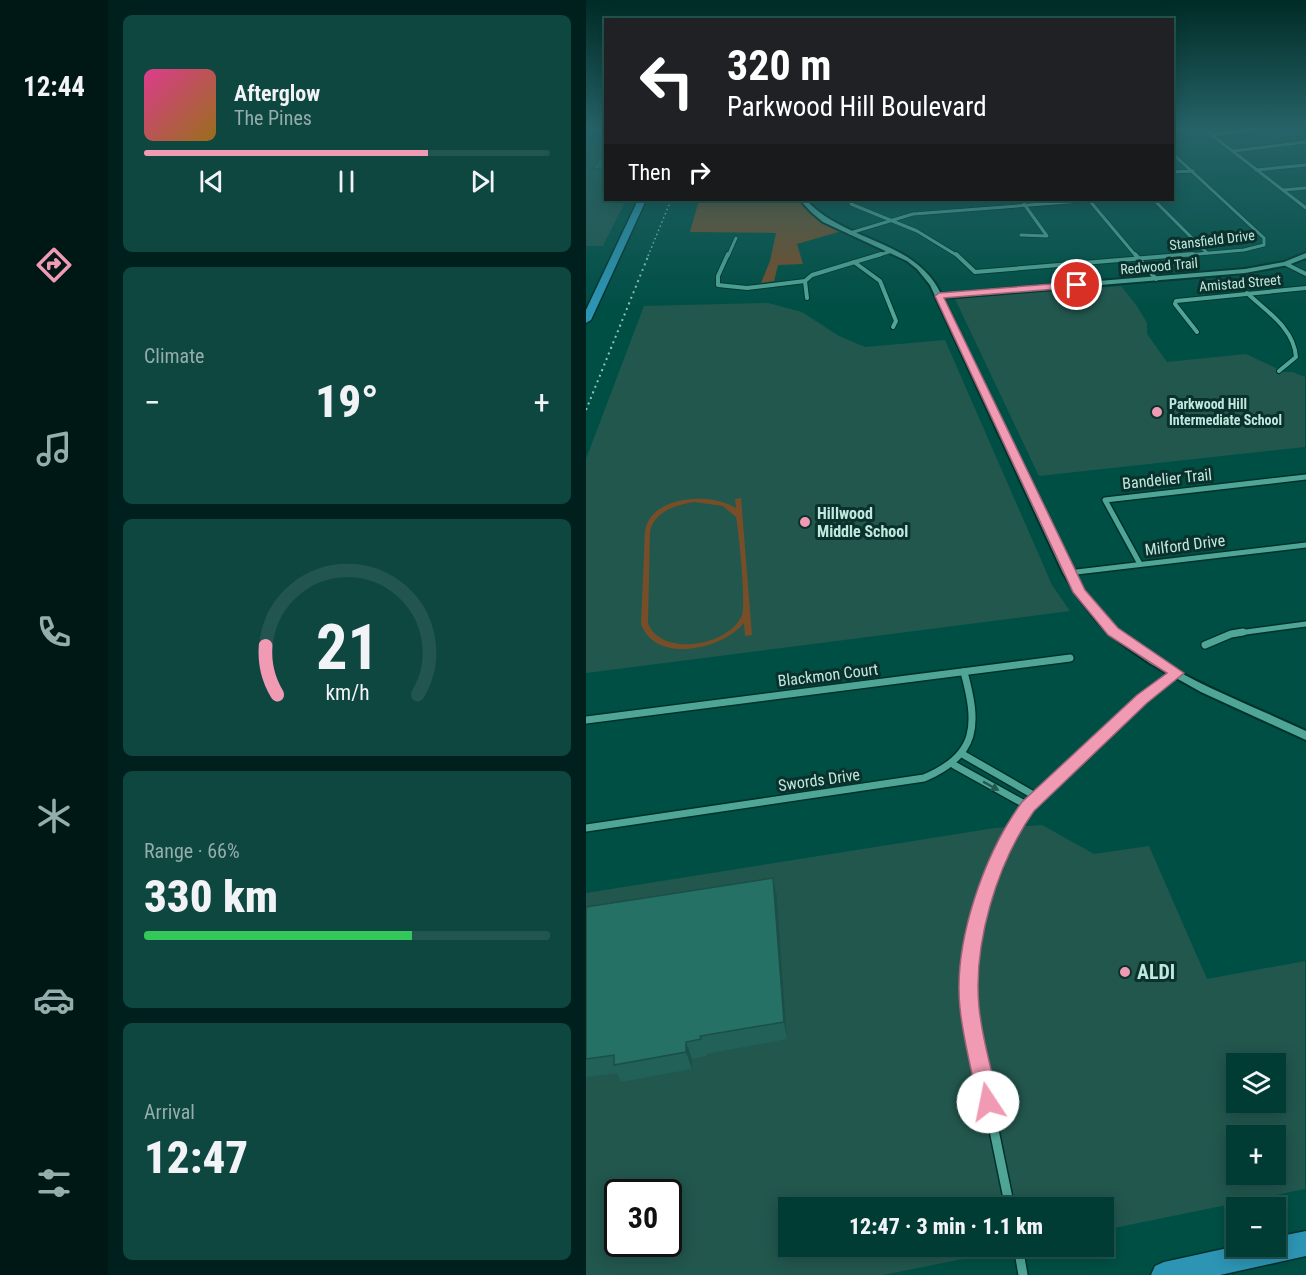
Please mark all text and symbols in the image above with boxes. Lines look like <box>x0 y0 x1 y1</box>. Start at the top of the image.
text: 320 m <box>727 41 832 90</box>
icon: left <box>628 42 706 120</box>
text: 12:44 <box>23 71 85 103</box>
text: Afterglow <box>234 81 320 106</box>
text: Parkwood Hill Boulevard <box>727 91 987 123</box>
text: The Pines <box>234 106 312 130</box>
icon: right <box>683 156 716 189</box>
text: Then <box>628 160 671 185</box>
icon: previous <box>195 165 228 198</box>
icon: pause <box>330 165 363 198</box>
icon: next <box>466 165 499 198</box>
street label: Stansfield Drive <box>1168 227 1256 253</box>
icon: directions <box>33 244 75 286</box>
street label: Redwood Trail <box>1120 255 1198 277</box>
pin <box>1051 259 1102 310</box>
icon: arrive <box>1060 268 1093 301</box>
street label: Amistad Street <box>1198 271 1282 295</box>
text: Climate <box>144 344 204 368</box>
text: 19° <box>315 375 379 428</box>
text: − <box>144 383 161 422</box>
text: + <box>534 383 550 422</box>
place label: Parkwood Hill Intermediate School <box>1169 396 1282 428</box>
marker: Parkwood Hill Intermediate School <box>1150 405 1164 419</box>
icon: music <box>33 428 75 470</box>
street label: Bandelier Trail <box>1121 465 1213 493</box>
place label: Hillwood Middle School <box>817 504 908 541</box>
marker: Hillwood Middle School <box>798 515 812 529</box>
street label: Milford Drive <box>1144 531 1226 559</box>
icon: phone <box>33 611 75 653</box>
text: 21 <box>315 611 379 684</box>
street label: Blackmon Court <box>777 659 880 691</box>
text: km/h <box>325 680 369 705</box>
street label: Swords Drive <box>777 765 861 795</box>
one-way arrow <box>983 780 999 791</box>
icon: climate <box>33 795 75 837</box>
text: Range · 66% <box>144 839 240 863</box>
text: 330 km <box>144 870 278 923</box>
place label: ALDI <box>1137 960 1175 984</box>
marker: ALDI <box>1118 965 1132 979</box>
icon: car <box>33 979 75 1021</box>
map controls <box>1226 1053 1286 1257</box>
button: layers <box>1226 1053 1286 1113</box>
position arrow <box>956 1070 1020 1134</box>
text: Arrival <box>144 1100 195 1124</box>
button: + <box>1226 1125 1286 1185</box>
text: 12:47 <box>144 1131 248 1184</box>
icon: filters <box>33 1162 75 1204</box>
speed limit sign: 30 <box>604 1179 682 1257</box>
button: − <box>1226 1197 1286 1257</box>
text: 12:47 · 3 min · 1.1 km <box>849 1214 1043 1239</box>

